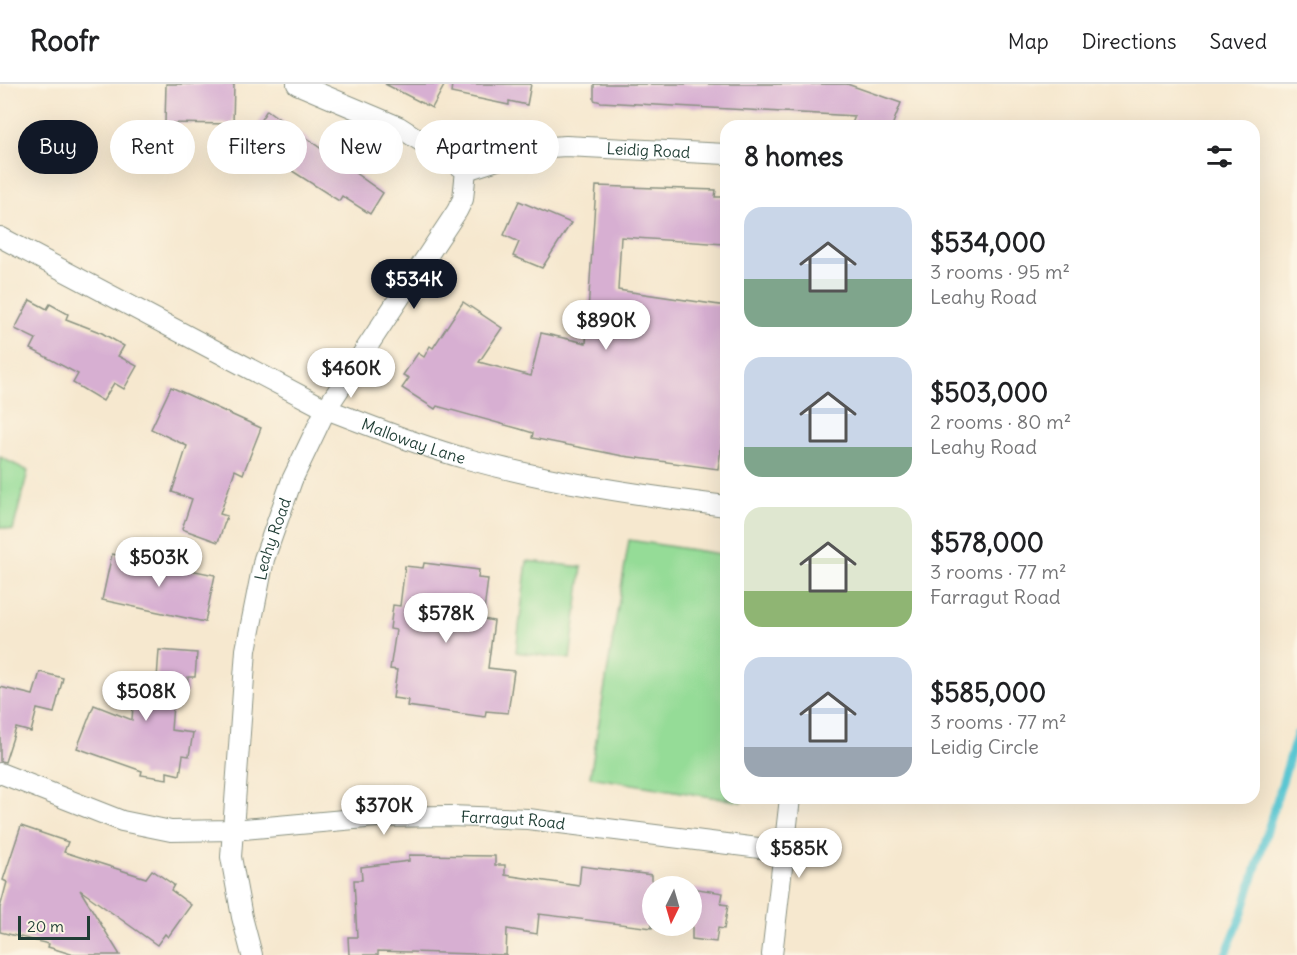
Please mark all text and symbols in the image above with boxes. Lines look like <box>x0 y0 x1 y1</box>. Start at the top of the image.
text: Roofr <box>30 23 99 59</box>
text: Map <box>1008 28 1049 55</box>
text: Directions <box>1082 28 1176 55</box>
text: Saved <box>1209 28 1267 55</box>
chip: Buy <box>18 120 98 174</box>
chip: Rent <box>110 120 195 174</box>
chip: Filters <box>207 120 307 174</box>
chip: New <box>319 120 403 174</box>
chip: Apartment <box>415 120 559 174</box>
street label: Leidig Road <box>606 138 691 162</box>
text: 8 homes <box>744 140 843 173</box>
icon: filters <box>1203 140 1236 173</box>
text: $534,000 <box>930 226 1046 259</box>
icon: home <box>792 231 864 303</box>
pin: $534K <box>372 259 456 310</box>
text: 3 rooms · 95 m² <box>930 259 1070 284</box>
text: $534K <box>385 266 443 291</box>
text: Leahy Road <box>930 284 1037 309</box>
pin: $890K <box>564 300 648 351</box>
text: $890K <box>576 307 636 332</box>
pin: $460K <box>309 348 393 399</box>
text: $460K <box>321 355 381 380</box>
text: $503,000 <box>930 376 1048 409</box>
icon: home <box>792 381 864 453</box>
text: 2 rooms · 80 m² <box>930 409 1071 434</box>
street label: Malloway Lane <box>359 414 468 468</box>
text: Leahy Road <box>930 434 1037 459</box>
street label: Leahy Road <box>250 495 295 582</box>
text: $578,000 <box>930 526 1044 559</box>
icon: home <box>792 531 864 603</box>
pin: $503K <box>117 537 201 588</box>
text: $503K <box>129 544 189 569</box>
text: 3 rooms · 77 m² <box>930 559 1067 584</box>
text: Farragut Road <box>930 584 1060 609</box>
pin: $578K <box>404 593 488 644</box>
text: $578K <box>418 600 474 625</box>
pin: $508K <box>104 671 188 722</box>
text: $585,000 <box>930 676 1046 709</box>
text: $508K <box>116 678 176 703</box>
icon: home <box>792 681 864 753</box>
text: 3 rooms · 77 m² <box>930 709 1067 734</box>
text: Leidig Circle <box>930 734 1039 759</box>
pin: $370K <box>342 785 426 836</box>
text: $370K <box>355 792 413 817</box>
street label: Farragut Road <box>461 806 566 834</box>
pin: $585K <box>757 828 841 879</box>
text: $585K <box>770 835 828 860</box>
north arrow <box>642 876 702 936</box>
map controls <box>642 876 702 936</box>
scale bar <box>18 913 90 940</box>
text: 20 m <box>27 916 64 936</box>

